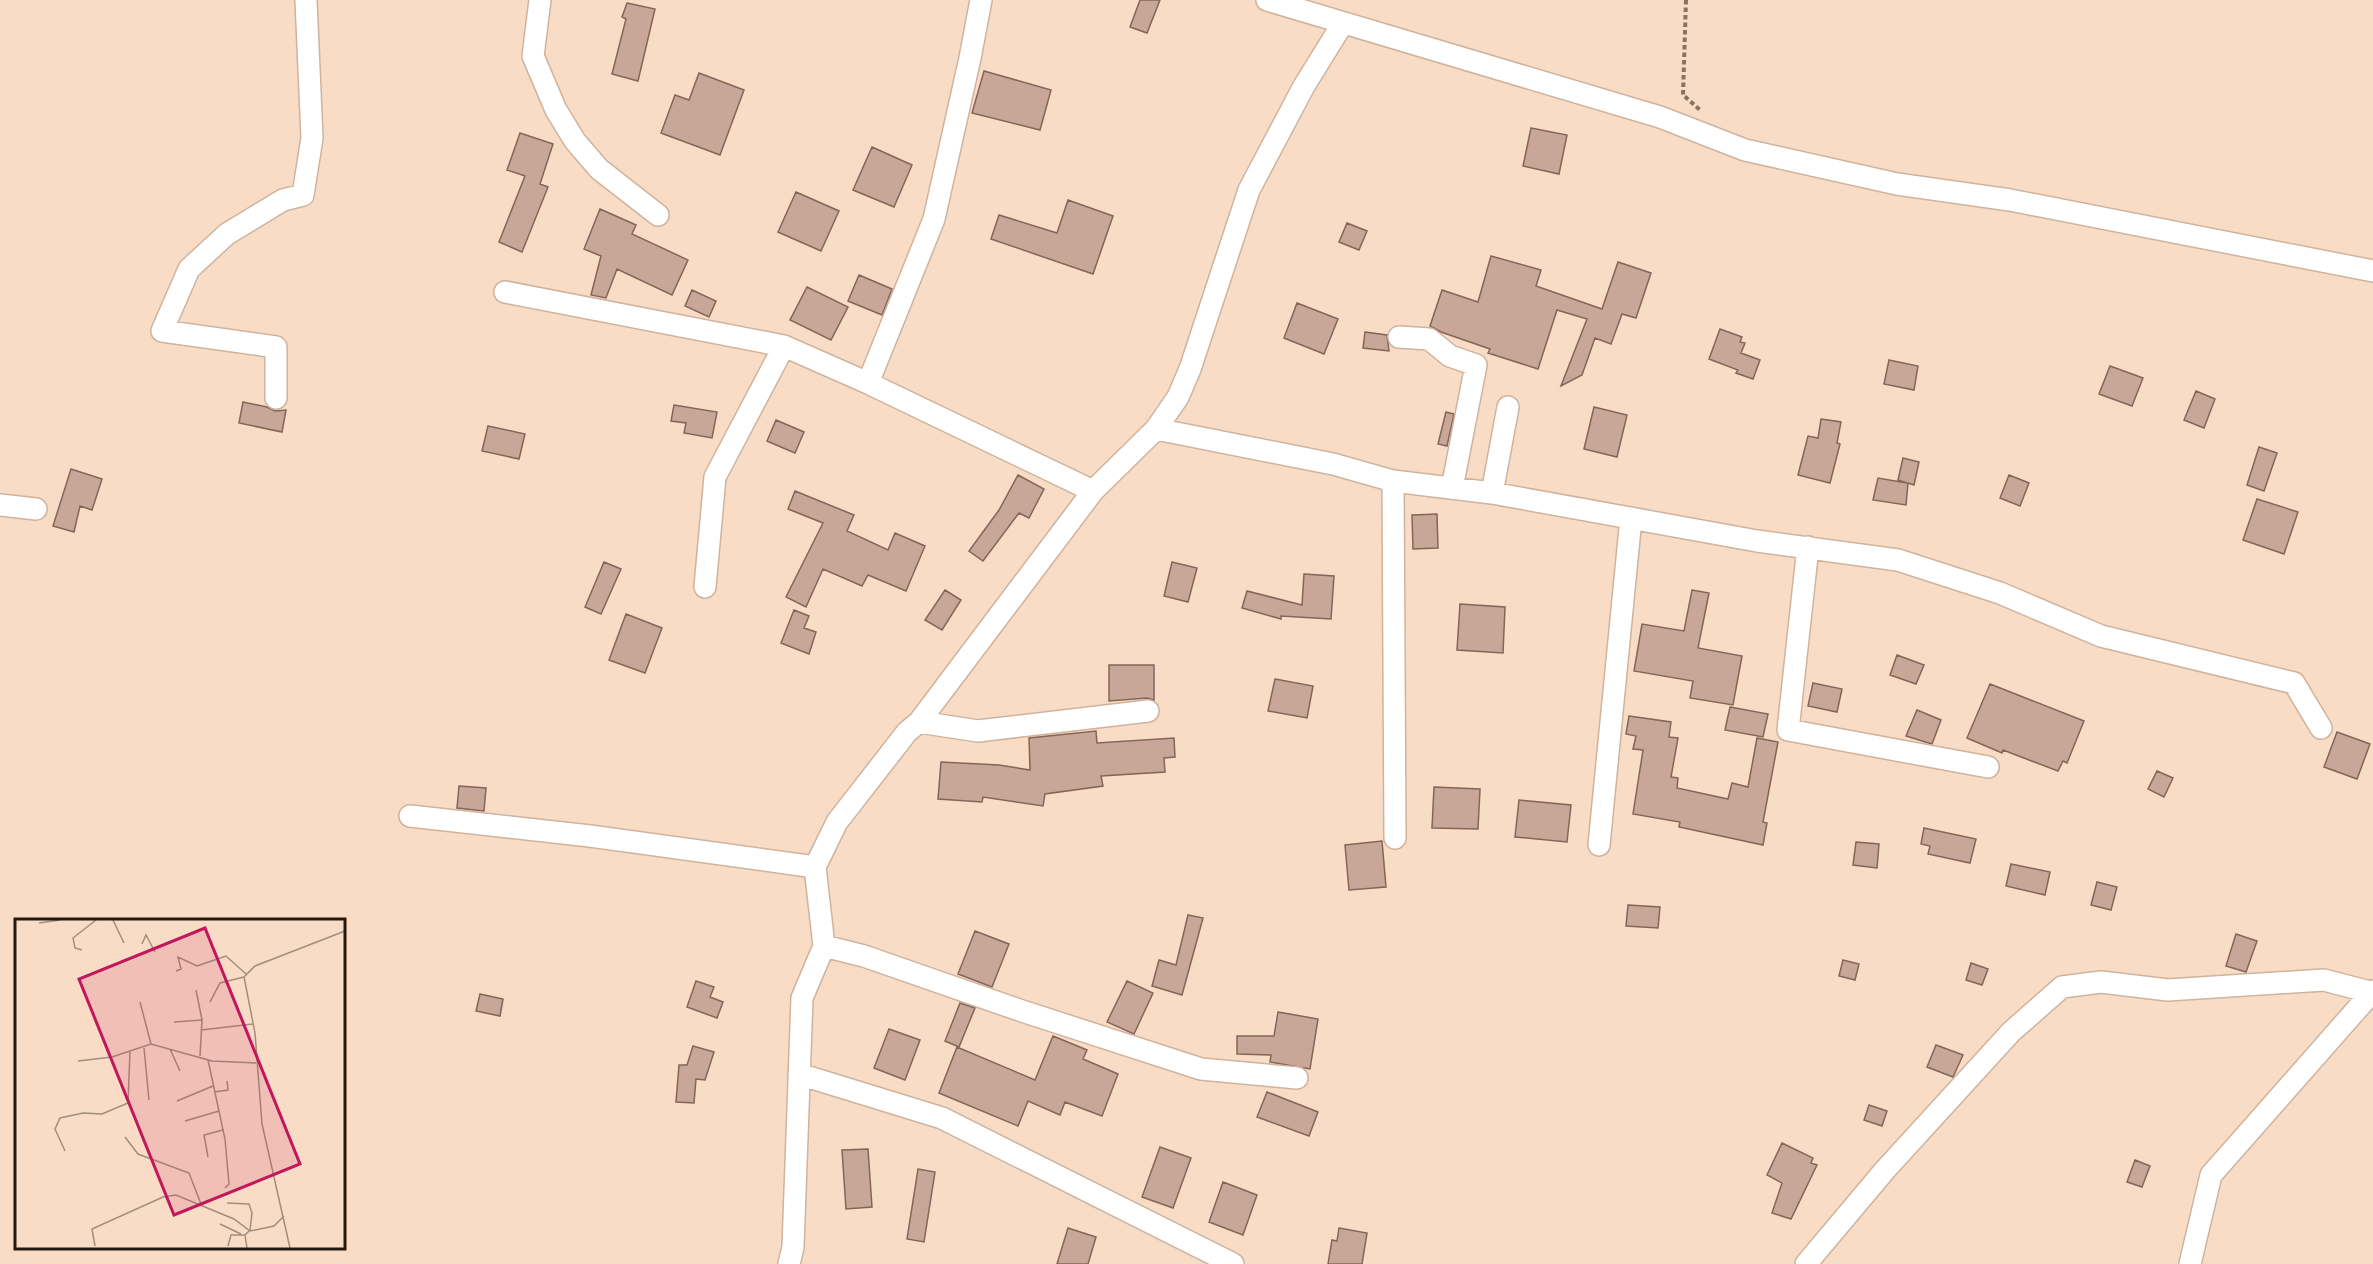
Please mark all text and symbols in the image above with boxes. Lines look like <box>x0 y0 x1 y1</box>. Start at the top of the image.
inset map <box>15 919 345 1249</box>

